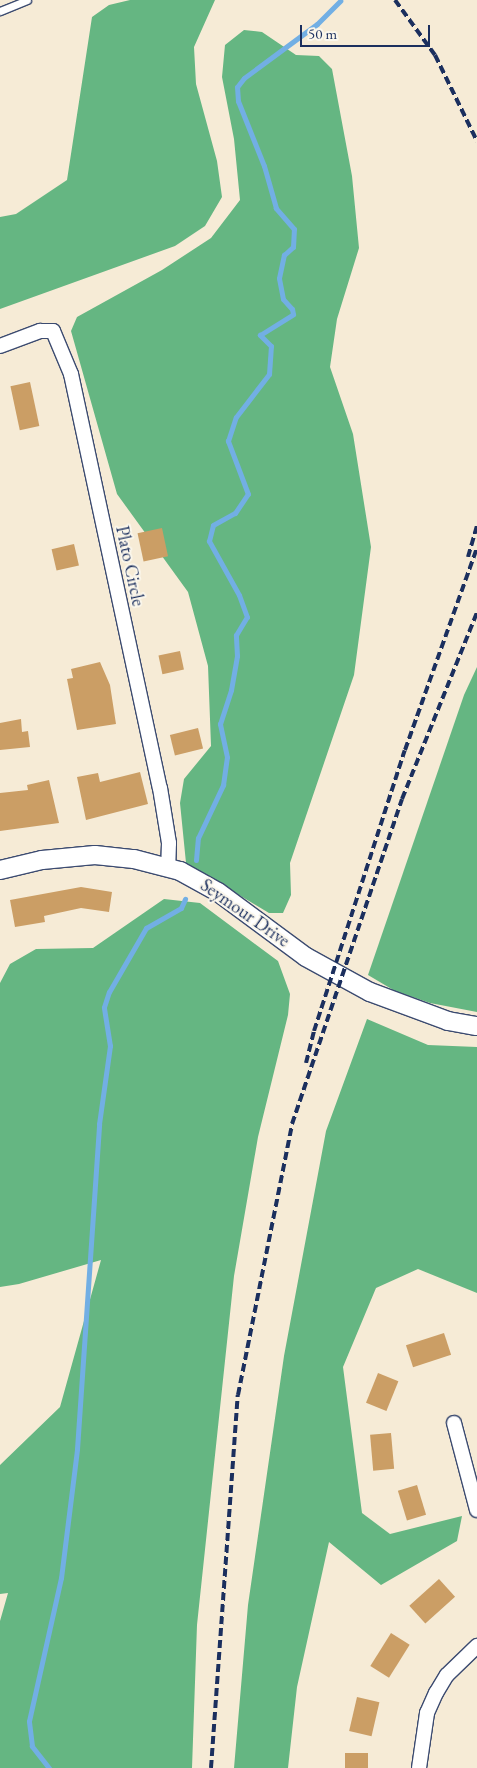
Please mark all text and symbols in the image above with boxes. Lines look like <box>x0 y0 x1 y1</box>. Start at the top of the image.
scale bar <box>302 15 432 47</box>
text: 50 m <box>308 24 337 43</box>
street label: Plato Circle <box>111 524 149 608</box>
street label: Seymour Drive <box>196 874 294 952</box>

